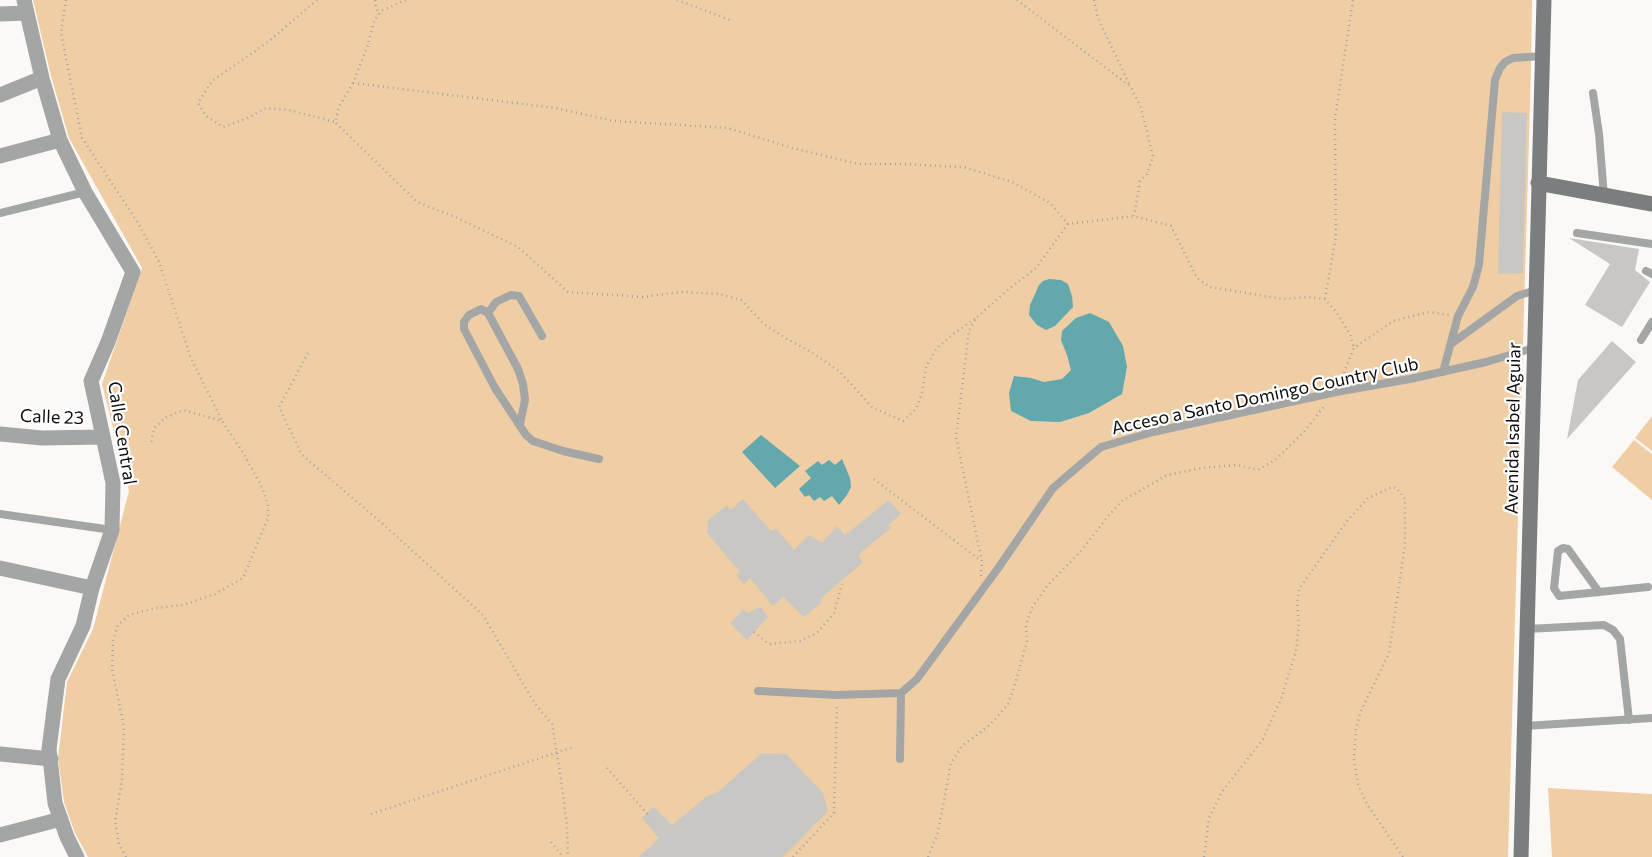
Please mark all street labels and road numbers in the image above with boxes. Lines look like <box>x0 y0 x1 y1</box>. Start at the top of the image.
street label: Avenida Isabel Aguiar <box>1501 342 1525 514</box>
street label: Acceso a Santo Domingo Country Club <box>1110 353 1420 439</box>
street label: Calle Central <box>103 380 141 486</box>
street label: Calle 23 <box>20 405 84 429</box>

